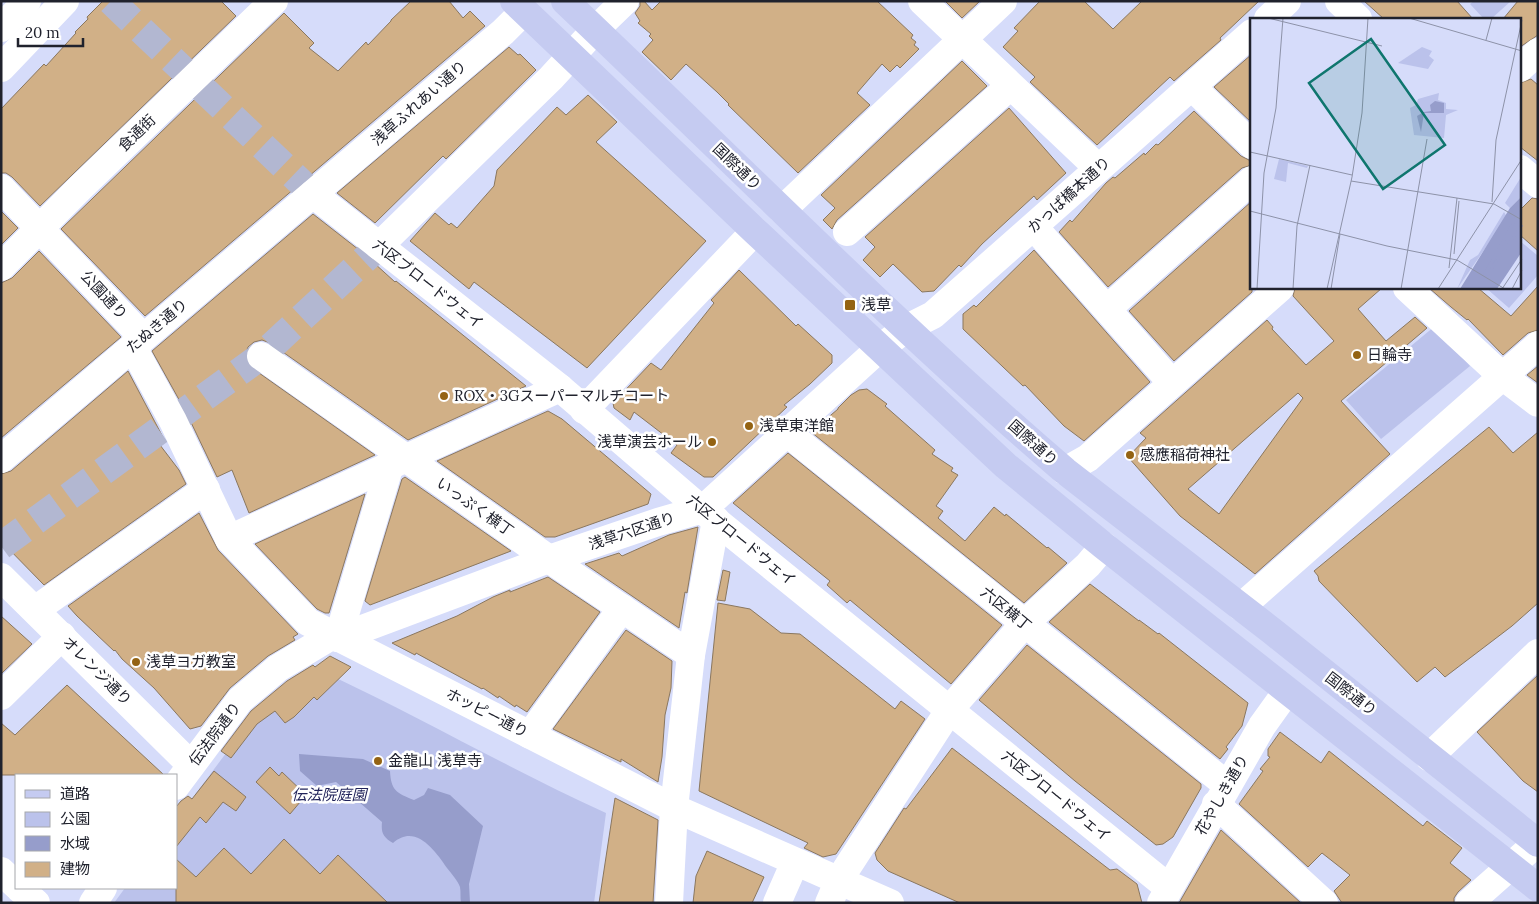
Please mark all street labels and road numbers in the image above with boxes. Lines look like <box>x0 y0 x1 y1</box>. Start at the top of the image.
street label: 浅草ふれあい通り <box>367 56 470 149</box>
street label: 食通街 <box>114 110 159 155</box>
street label: 国際通り <box>709 139 766 194</box>
street label: かっぱ橋本通り <box>1023 152 1114 237</box>
street label: 六区ブロードウェイ <box>369 235 487 333</box>
street label: 公園通り <box>77 266 132 323</box>
street label: たぬき通り <box>122 294 191 357</box>
street label: 国際通り <box>1005 415 1062 470</box>
street label: いっぷく横丁 <box>433 473 518 540</box>
street label: 六区ブロードウェイ <box>683 490 800 589</box>
street label: 浅草六区通り <box>586 508 678 553</box>
street label: 六区横丁 <box>977 582 1036 635</box>
street label: オレンジ通り <box>59 632 136 709</box>
street label: 国際通り <box>1322 668 1381 720</box>
street label: ホッピー通り <box>443 684 532 741</box>
street label: 伝法院通り <box>184 698 245 769</box>
street label: 六区ブロードウェイ <box>998 746 1115 845</box>
street label: 花やしき通り <box>1191 751 1252 838</box>

